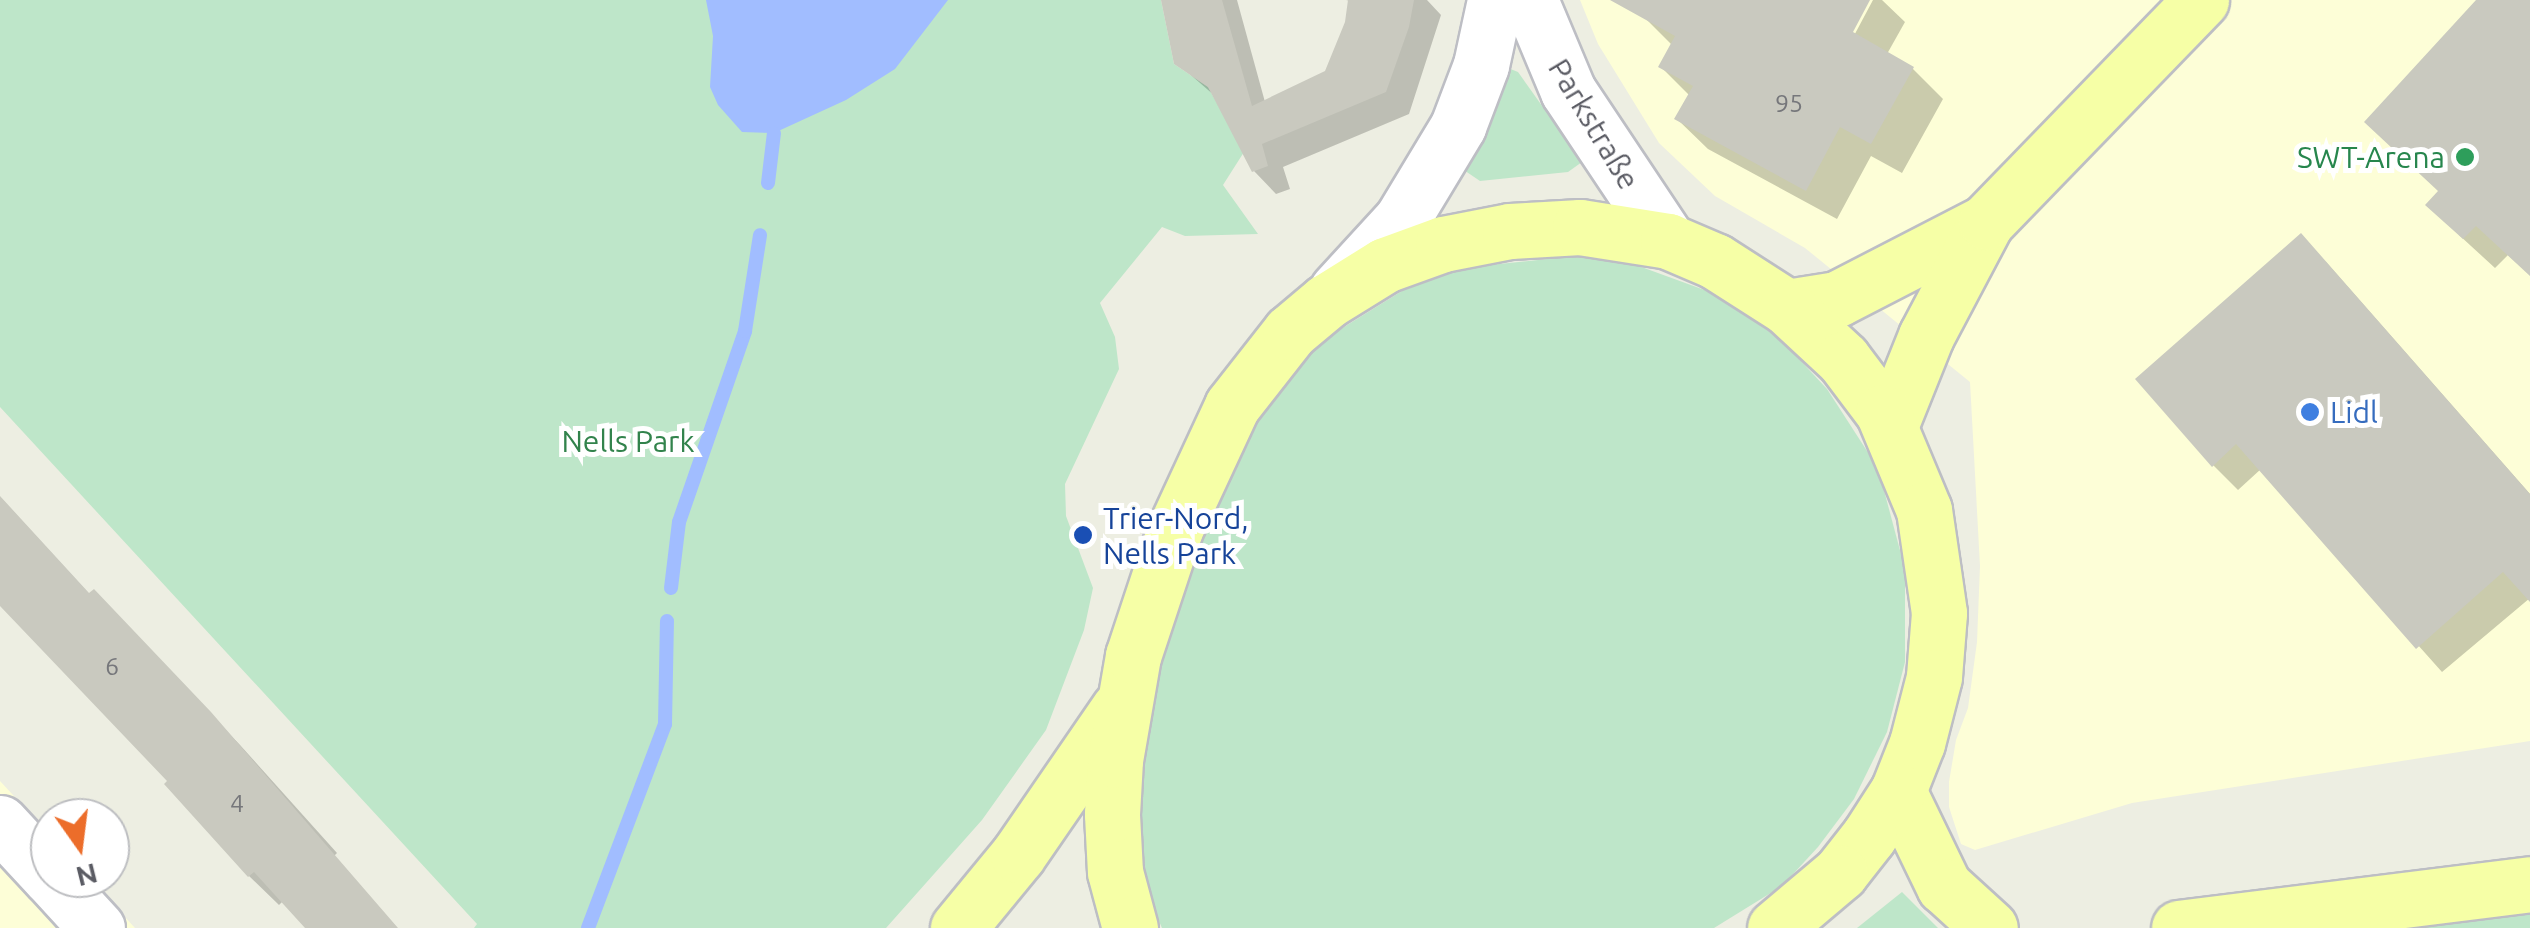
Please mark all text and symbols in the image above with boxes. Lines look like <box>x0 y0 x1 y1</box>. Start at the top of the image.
street label: Parkstraße <box>1541 52 1647 196</box>
house number: 95 <box>1775 88 1803 118</box>
place label: SWT-Arena <box>2297 139 2445 175</box>
marker: SWT-Arena <box>2454 146 2476 168</box>
place label: Lidl <box>2330 394 2378 430</box>
marker: Lidl <box>2299 401 2321 423</box>
park label: Nells Park <box>561 423 695 459</box>
place label: Trier-Nord, Nells Park <box>1103 500 1249 570</box>
marker: Trier-Nord, Nells Park <box>1072 524 1094 546</box>
house number: 6 <box>105 651 119 681</box>
house number: 4 <box>230 788 244 818</box>
north arrow <box>30 798 130 898</box>
text: N <box>73 858 101 893</box>

